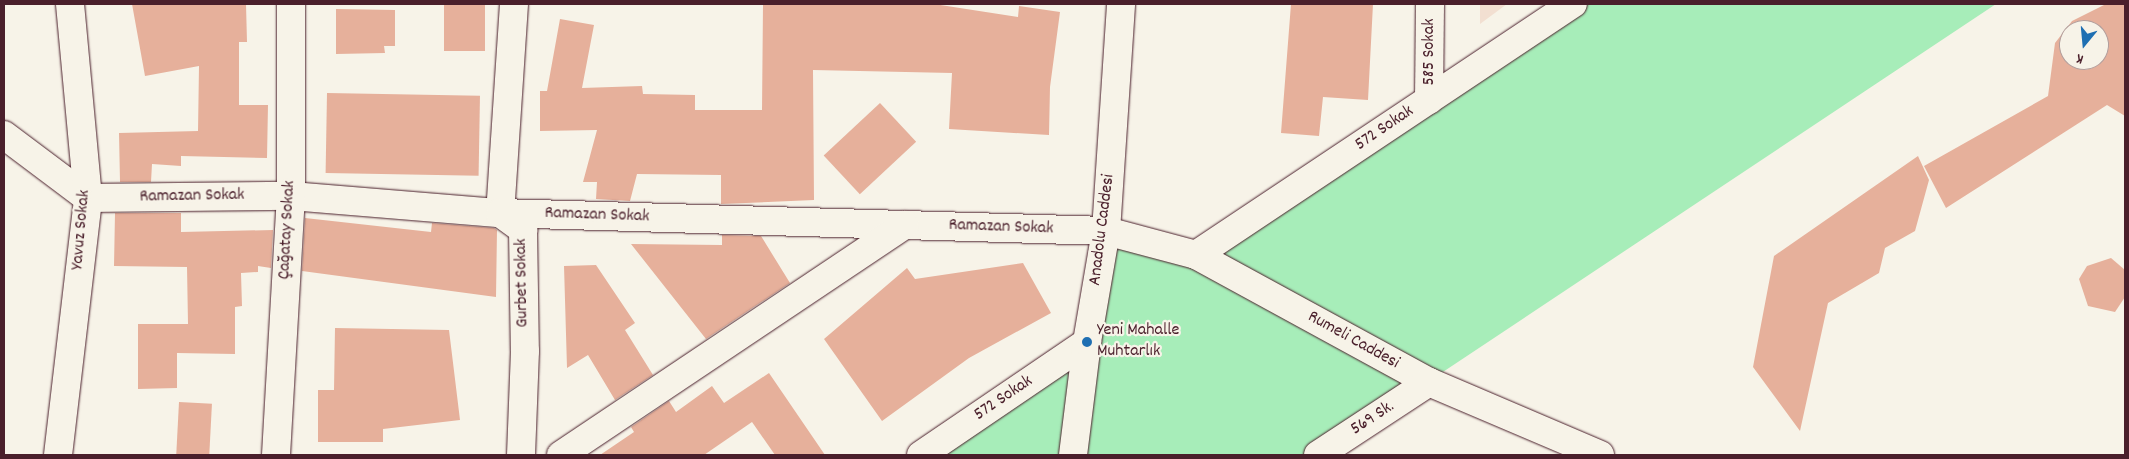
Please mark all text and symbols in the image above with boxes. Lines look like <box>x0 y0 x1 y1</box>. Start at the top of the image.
street label: 585 Sokak <box>1419 18 1441 86</box>
north arrow <box>2059 20 2109 70</box>
text: K <box>2074 48 2086 69</box>
street label: 572 Sokak <box>1351 101 1419 157</box>
street label: Anadolu Caddesi <box>1085 173 1121 287</box>
street label: Çağatay Sokak <box>275 180 301 280</box>
street label: Ramazan Sokak <box>139 185 245 209</box>
street label: Yavuz Sokak <box>68 189 96 271</box>
street label: Ramazan Sokak <box>544 203 650 229</box>
street label: Ramazan Sokak <box>948 215 1054 241</box>
street label: Gurbet Sokak <box>511 238 535 328</box>
street label: Rumeli Caddesi <box>1303 307 1403 375</box>
place label: Yeni Mahalle Muhtarlık <box>1097 321 1179 364</box>
marker: Yeni Mahalle Muhtarlık <box>1081 336 1093 348</box>
street label: 572 Sokak <box>970 371 1038 427</box>
street label: 569 Sk. <box>1347 397 1399 441</box>

